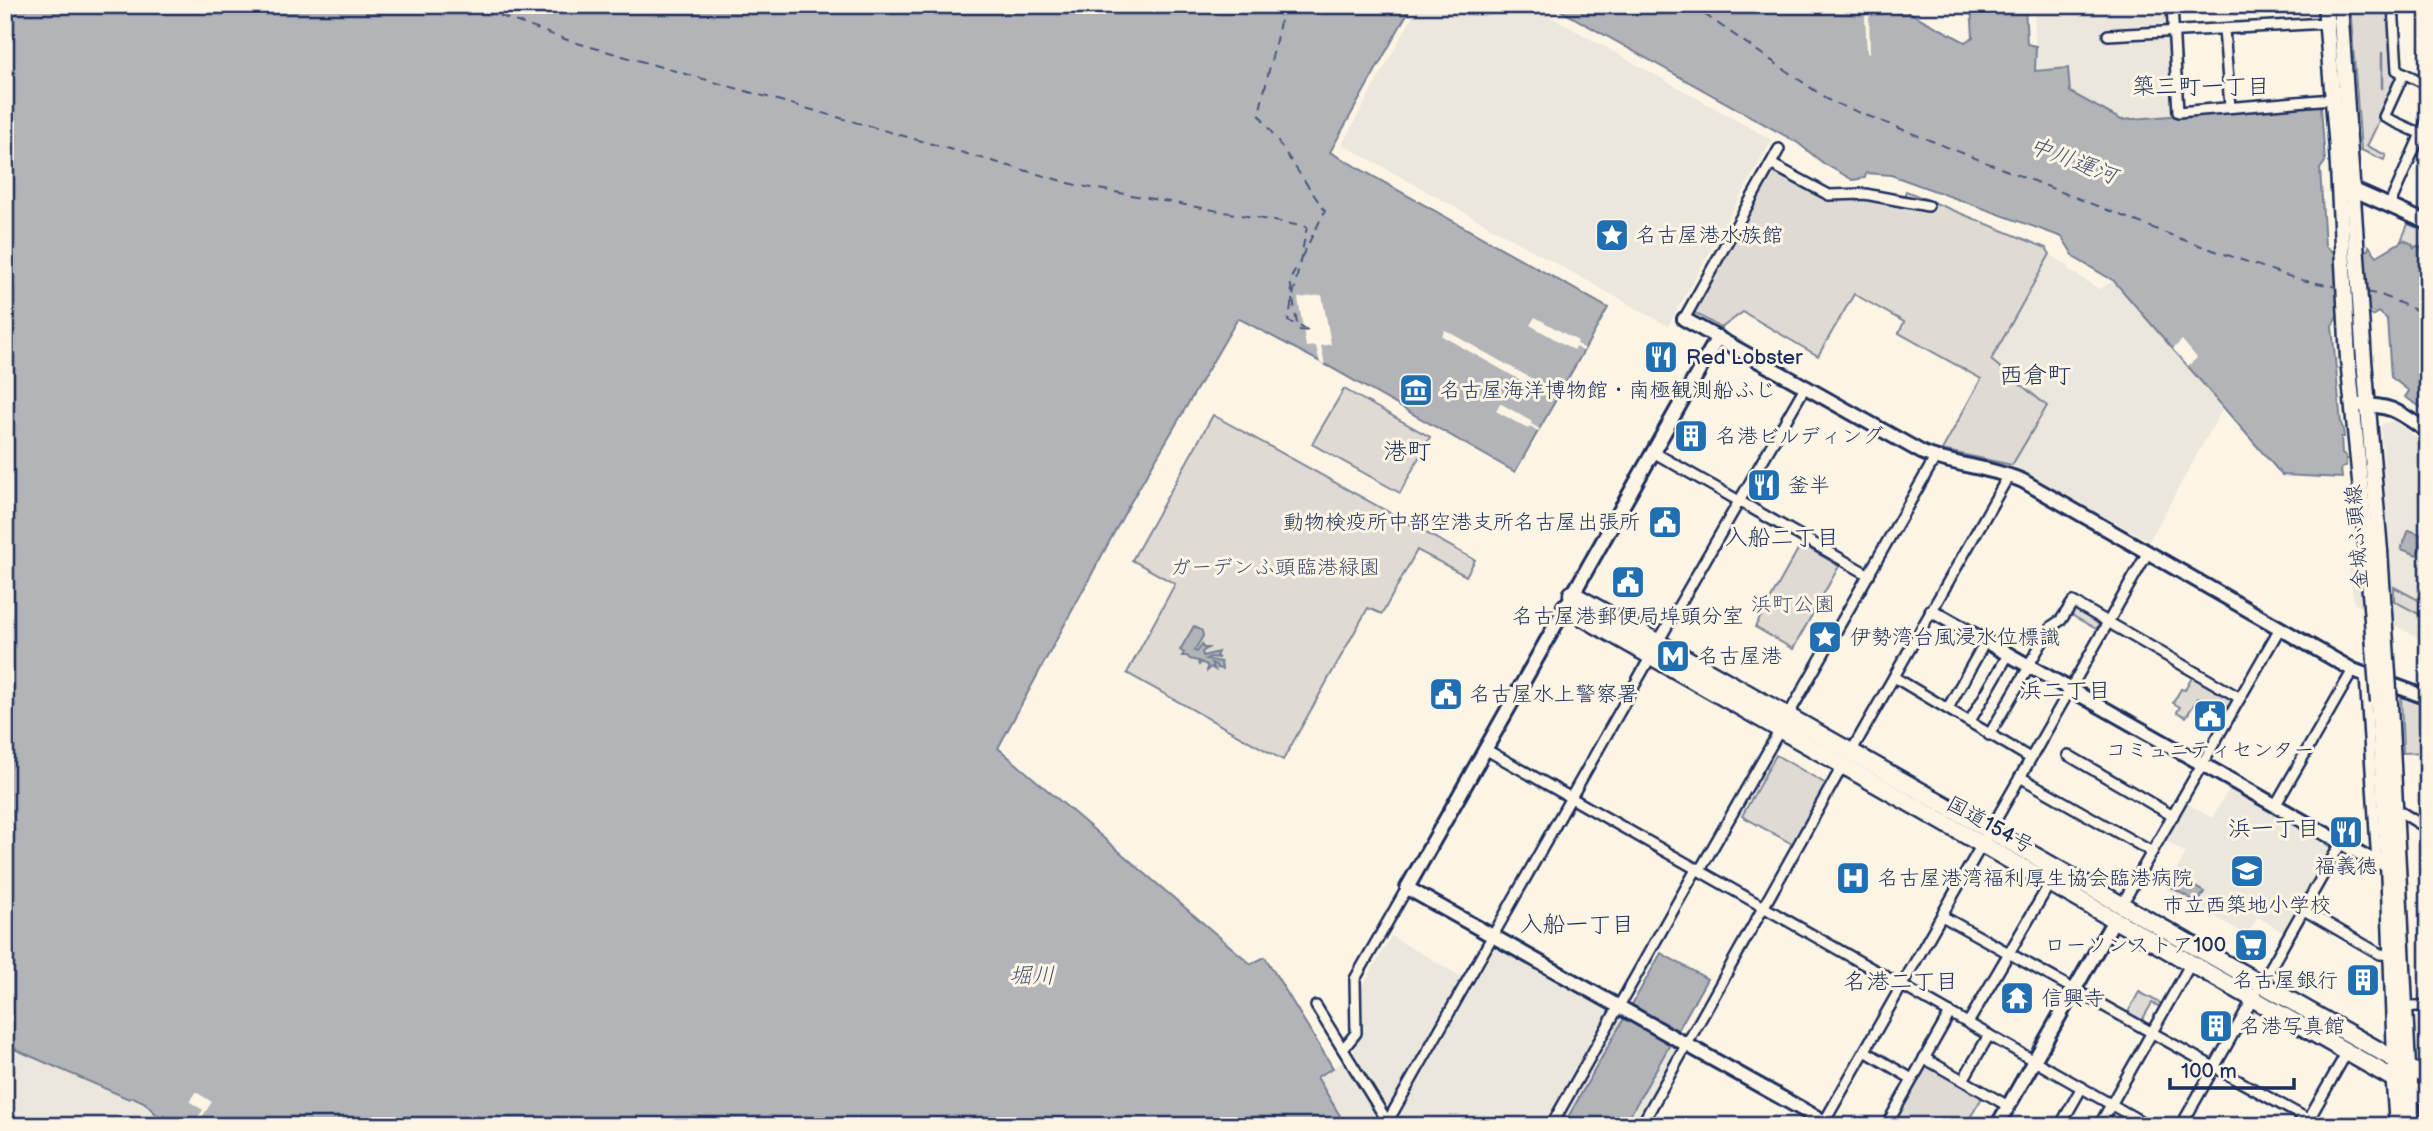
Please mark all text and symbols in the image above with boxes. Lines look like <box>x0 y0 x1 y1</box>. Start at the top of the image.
district label: 築三町一丁目 <box>2132 73 2270 101</box>
water label: 中川運河 <box>2025 131 2124 192</box>
place icon: 名古屋港水族館 <box>1593 216 1631 254</box>
place label: 名古屋港水族館 <box>1636 223 1783 248</box>
restaurant icon: Red Lobster <box>1642 338 1680 376</box>
place label: Red Lobster <box>1686 345 1803 370</box>
district label: 西倉町 <box>1999 361 2071 390</box>
museum icon: 名古屋海洋博物館・南極観測船ふじ <box>1397 371 1435 409</box>
place label: 名古屋海洋博物館・南極観測船ふじ <box>1440 378 1776 403</box>
building icon: 名港ビルディング <box>1672 417 1710 455</box>
place label: 名港ビルディング <box>1716 424 1884 449</box>
district label: 港町 <box>1383 437 1431 466</box>
restaurant icon: 釜半 <box>1745 466 1783 504</box>
place label: 釜半 <box>1788 473 1830 498</box>
street label: 金城ふ頭線 <box>2341 484 2373 590</box>
public building icon: 動物検疫所中部空港支所名古屋出張所 <box>1646 503 1684 541</box>
place label: 動物検疫所中部空港支所名古屋出張所 <box>1283 510 1640 535</box>
district label: 入船二丁目 <box>1725 524 1840 552</box>
park label: ガーデンふ頭臨港緑園 <box>1170 555 1380 580</box>
public building icon: 名古屋港郵便局埠頭分室 <box>1609 563 1647 601</box>
park label: 浜町公園 <box>1751 592 1835 617</box>
place label: 名古屋港郵便局埠頭分室 <box>1513 604 1744 629</box>
place icon: 伊勢湾台風浸水位標識 <box>1806 618 1844 656</box>
place label: 伊勢湾台風浸水位標識 <box>1850 625 2060 650</box>
metro station icon: 名古屋港 <box>1654 637 1692 675</box>
place label: 名古屋港 <box>1698 644 1782 669</box>
public building icon: 名古屋水上警察署 <box>1427 675 1465 713</box>
district label: 浜二丁目 <box>2019 677 2111 705</box>
place label: 名古屋水上警察署 <box>1470 682 1638 707</box>
public building icon: コミュニティセンター <box>2191 697 2229 735</box>
place label: コミュニティセンター <box>2105 738 2315 763</box>
street label: 国道154号 <box>1942 791 2038 859</box>
restaurant icon: 福義徳 <box>2327 813 2365 851</box>
district label: 浜一丁目 <box>2228 815 2320 843</box>
school or university icon: 市立西築地小学校 <box>2228 852 2266 890</box>
place label: 福義徳 <box>2315 854 2378 879</box>
hospital icon: 名古屋港湾福利厚生協会臨港病院 <box>1834 859 1872 897</box>
place label: 名古屋港湾福利厚生協会臨港病院 <box>1878 866 2193 891</box>
place label: 市立西築地小学校 <box>2163 893 2331 918</box>
district label: 入船一丁目 <box>1520 911 1635 939</box>
supermarket icon: ローソンストア100 <box>2232 926 2270 964</box>
place label: ローソンストア100 <box>2044 933 2226 958</box>
building icon: 名古屋銀行 <box>2344 961 2382 999</box>
water label: 堀川 <box>1009 962 1055 990</box>
district label: 名港二丁目 <box>1844 968 1959 996</box>
place label: 名古屋銀行 <box>2233 968 2338 993</box>
temple icon: 信興寺 <box>1998 979 2036 1017</box>
place label: 信興寺 <box>2042 986 2105 1011</box>
building icon: 名港写真館 <box>2197 1007 2235 1045</box>
place label: 名港写真館 <box>2240 1014 2345 1039</box>
scale bar <box>2170 1047 2295 1091</box>
text: 100 m <box>2181 1059 2237 1084</box>

